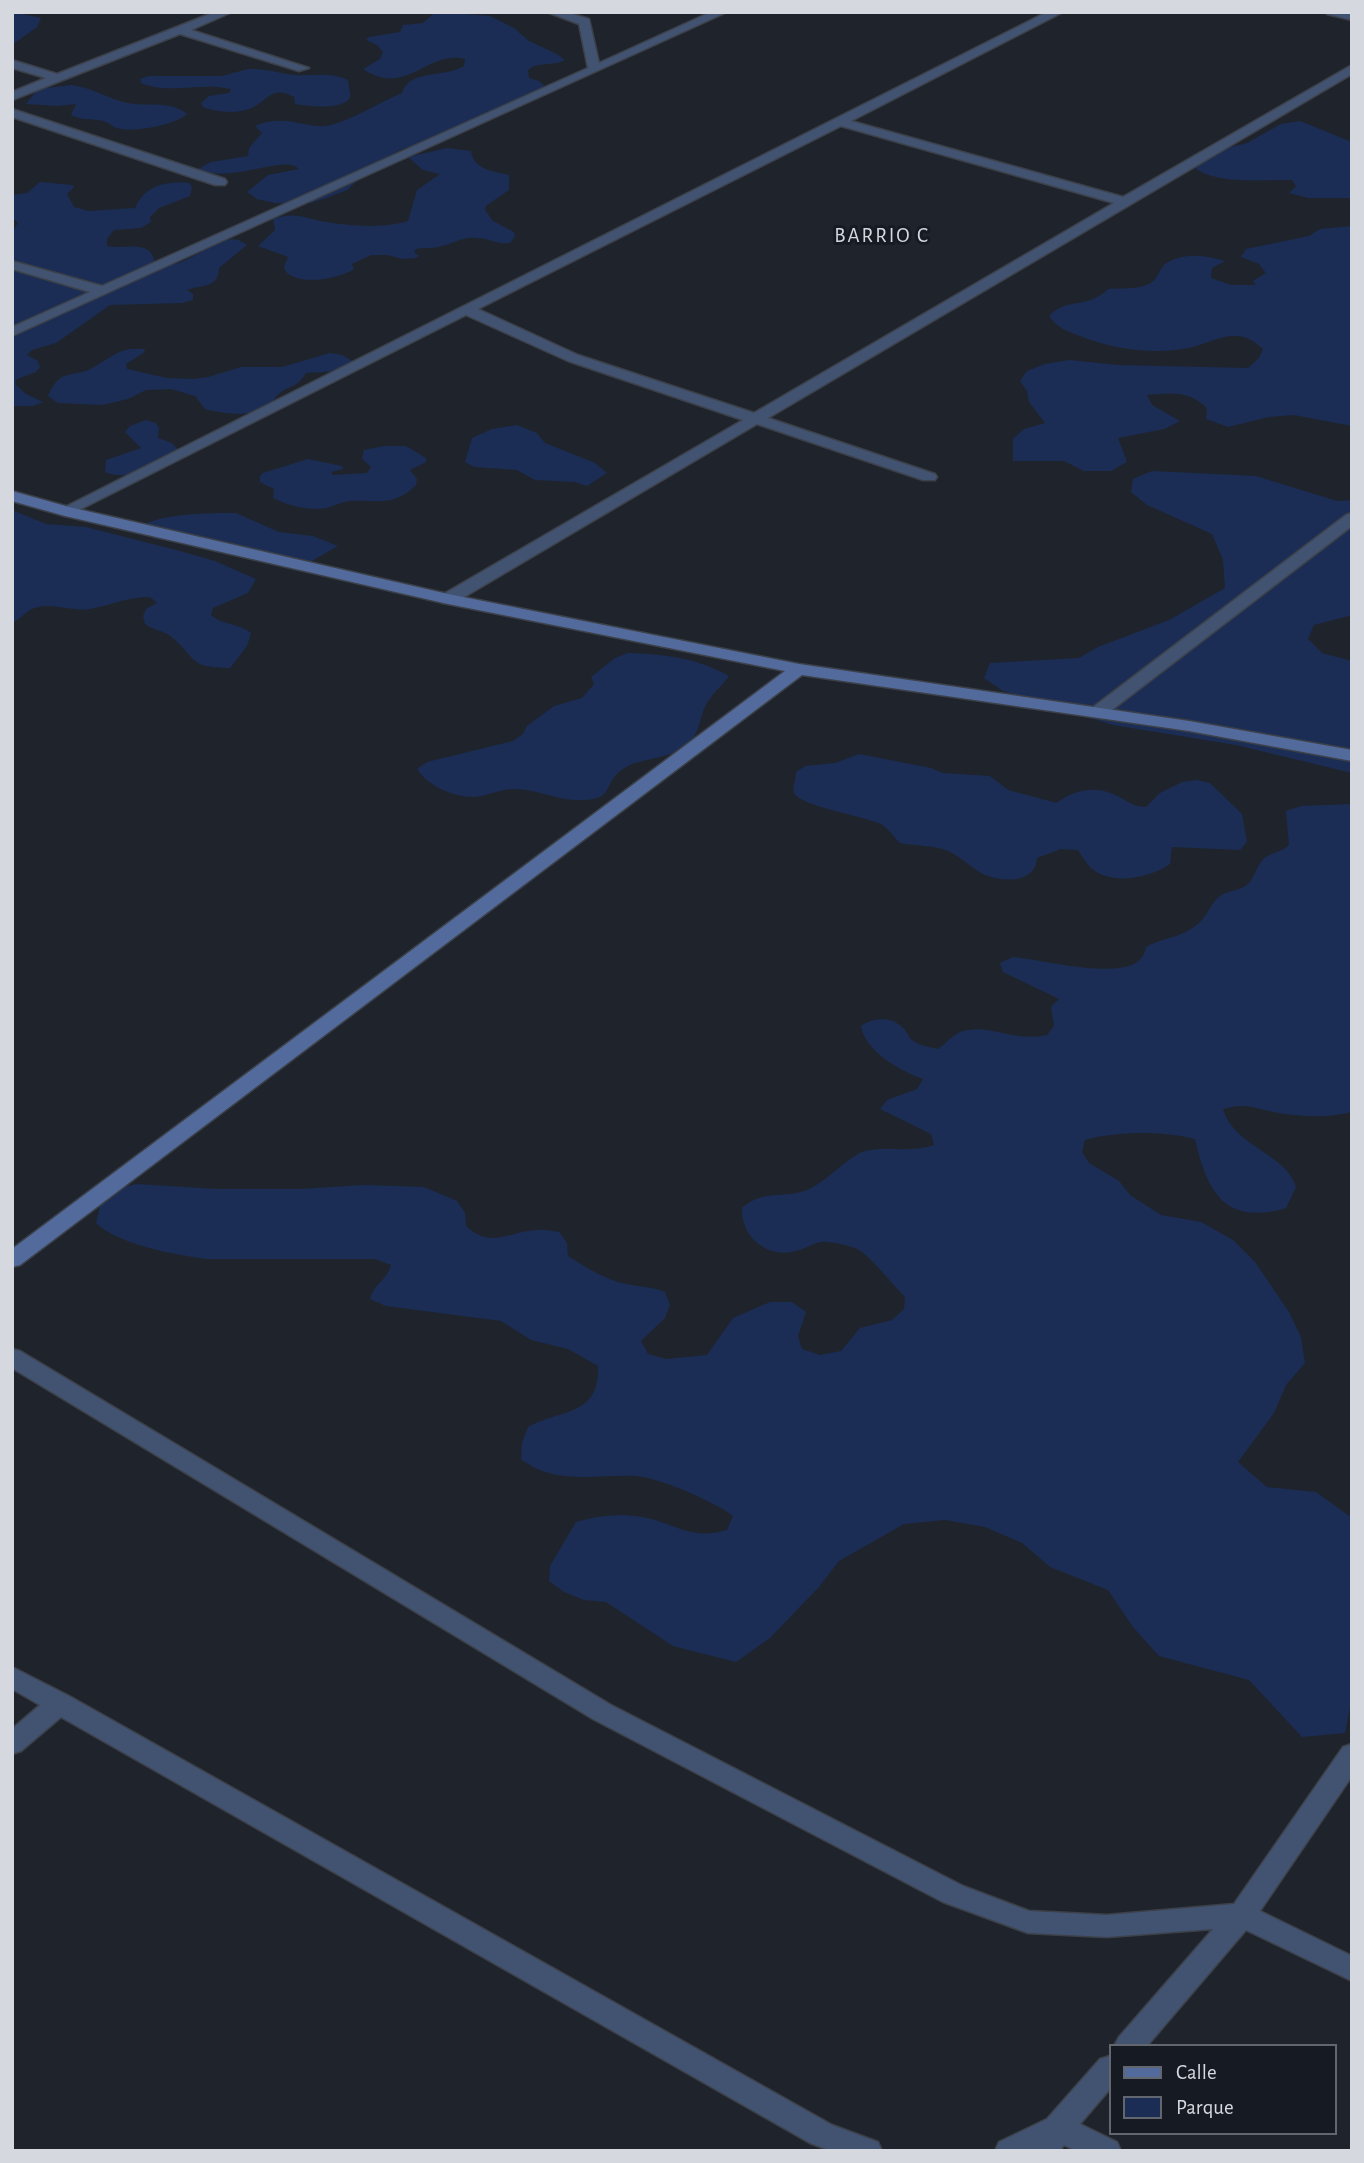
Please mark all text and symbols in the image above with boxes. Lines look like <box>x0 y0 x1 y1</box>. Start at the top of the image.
district label: BARRIO C <box>835 223 929 249</box>
legend <box>1108 2044 1336 2135</box>
text: Calle <box>1176 2062 1217 2083</box>
text: Parque <box>1176 2097 1234 2118</box>

